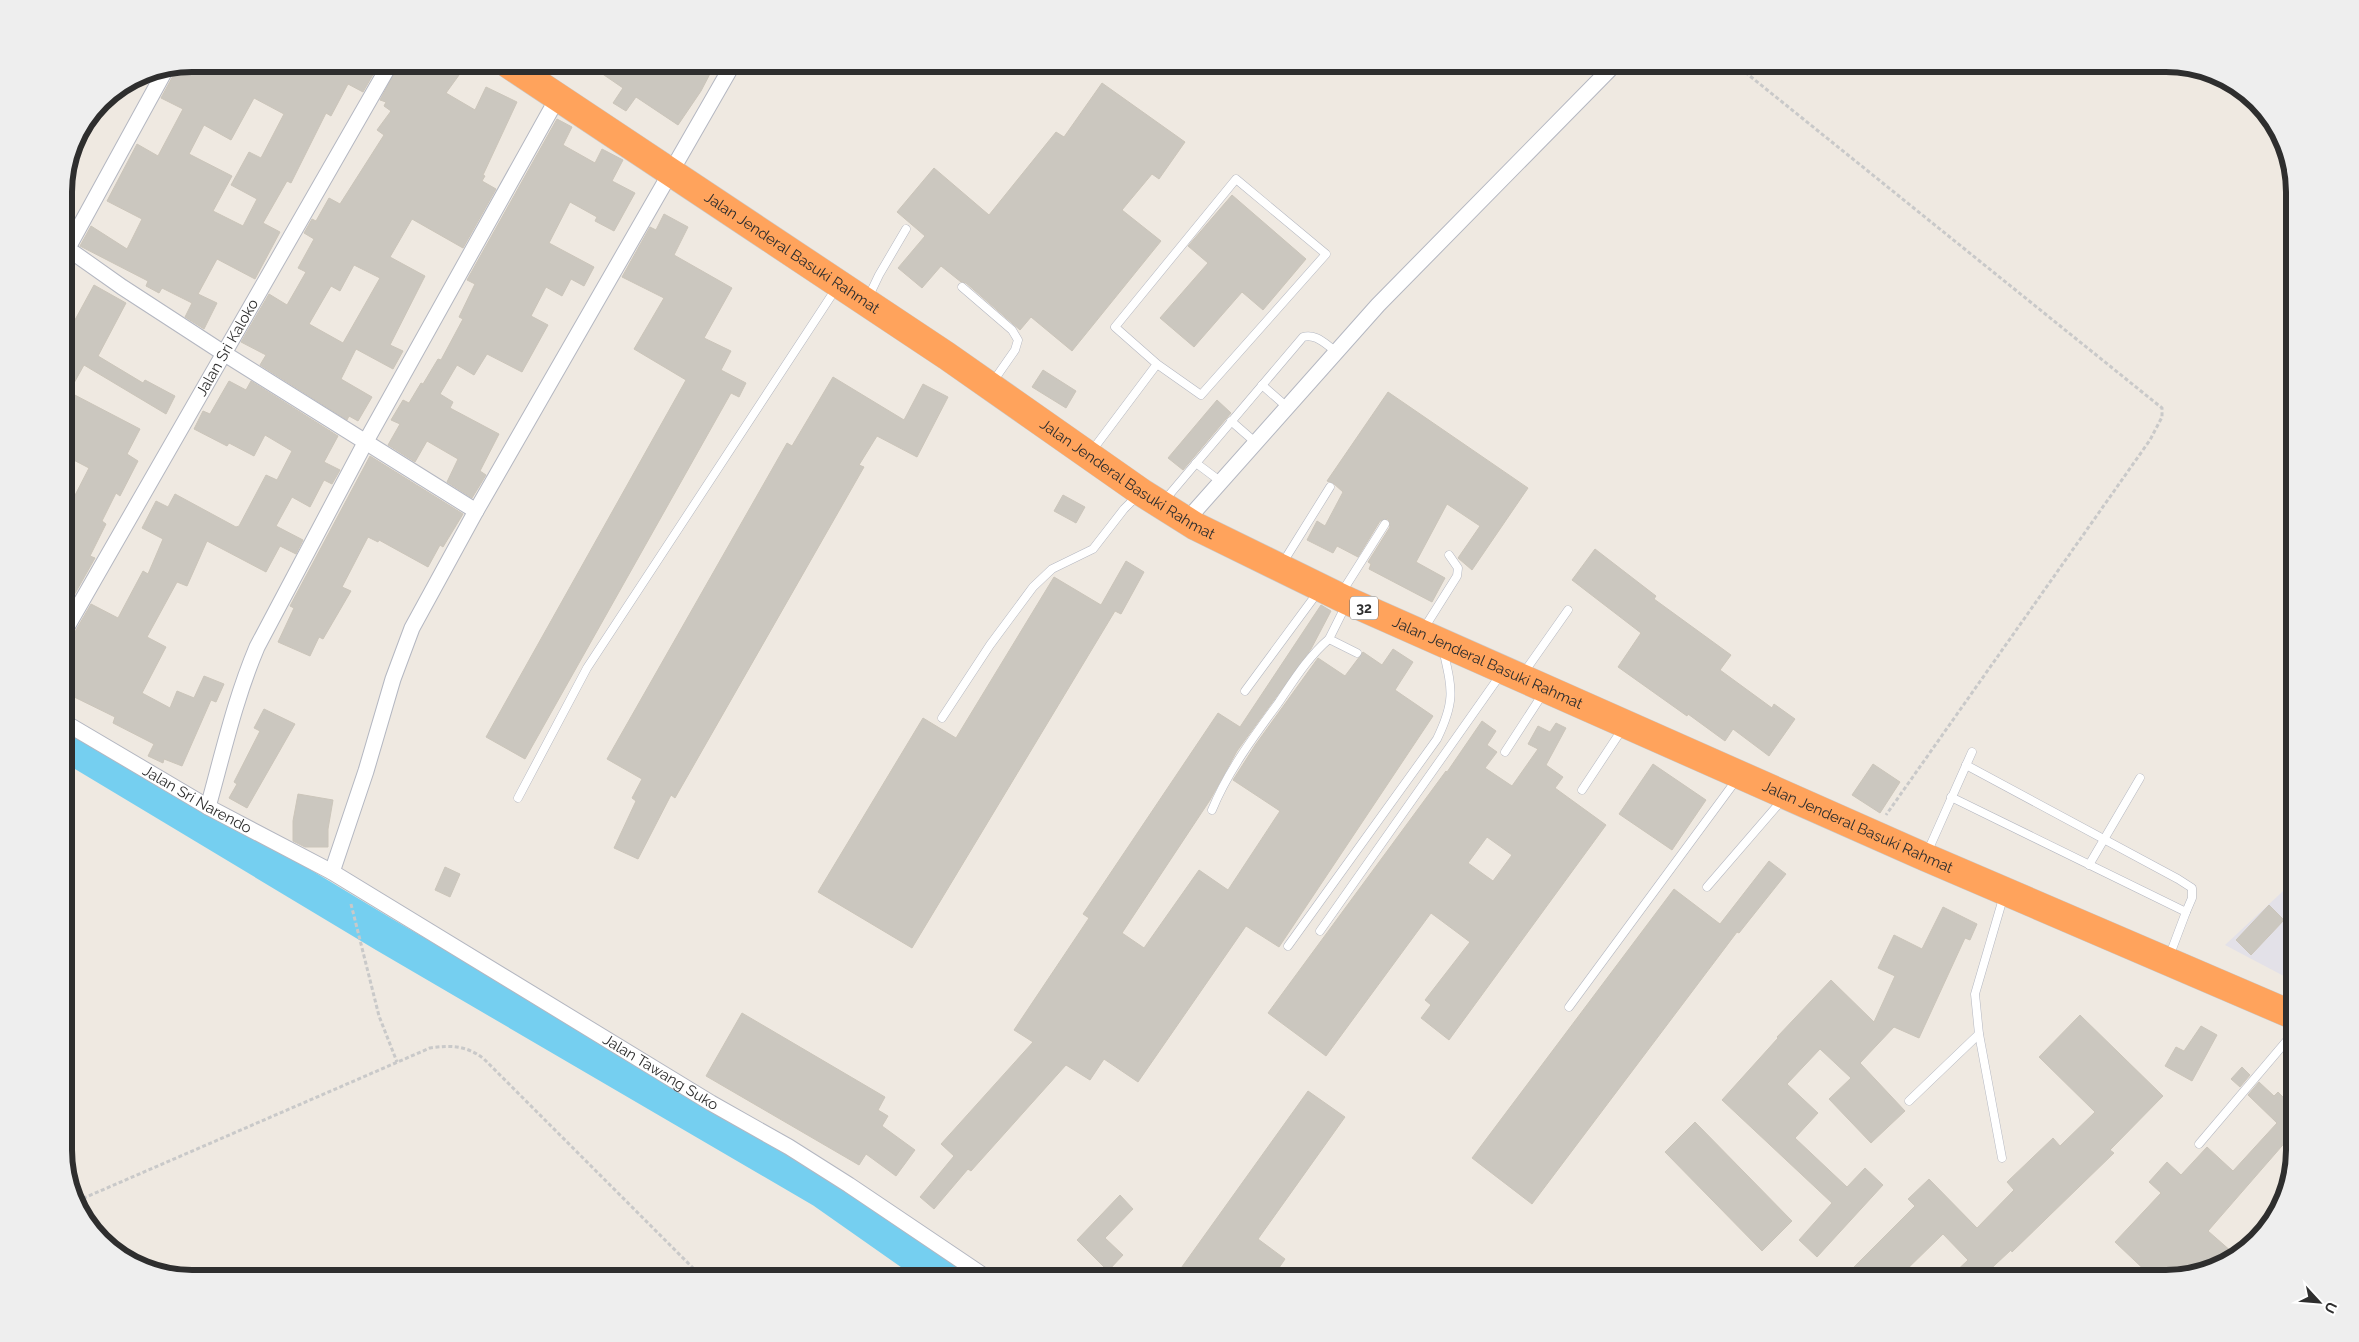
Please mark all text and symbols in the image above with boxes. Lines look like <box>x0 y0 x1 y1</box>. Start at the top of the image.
street label: Jalan Jenderal Basuki Rahmat <box>701 188 883 318</box>
street label: Jalan Sri Kaloko <box>192 296 262 399</box>
street label: Jalan Jenderal Basuki Rahmat <box>1036 415 1218 543</box>
road number: 32 <box>1350 596 1378 620</box>
street label: Jalan Jenderal Basuki Rahmat <box>1390 613 1586 713</box>
street label: Jalan Sri Narendo <box>139 761 255 837</box>
street label: Jalan Jenderal Basuki Rahmat <box>1760 777 1956 877</box>
street label: Jalan Tawang Suko <box>600 1030 721 1114</box>
north arrow <box>2294 1277 2344 1327</box>
text: U <box>2321 1299 2340 1316</box>

